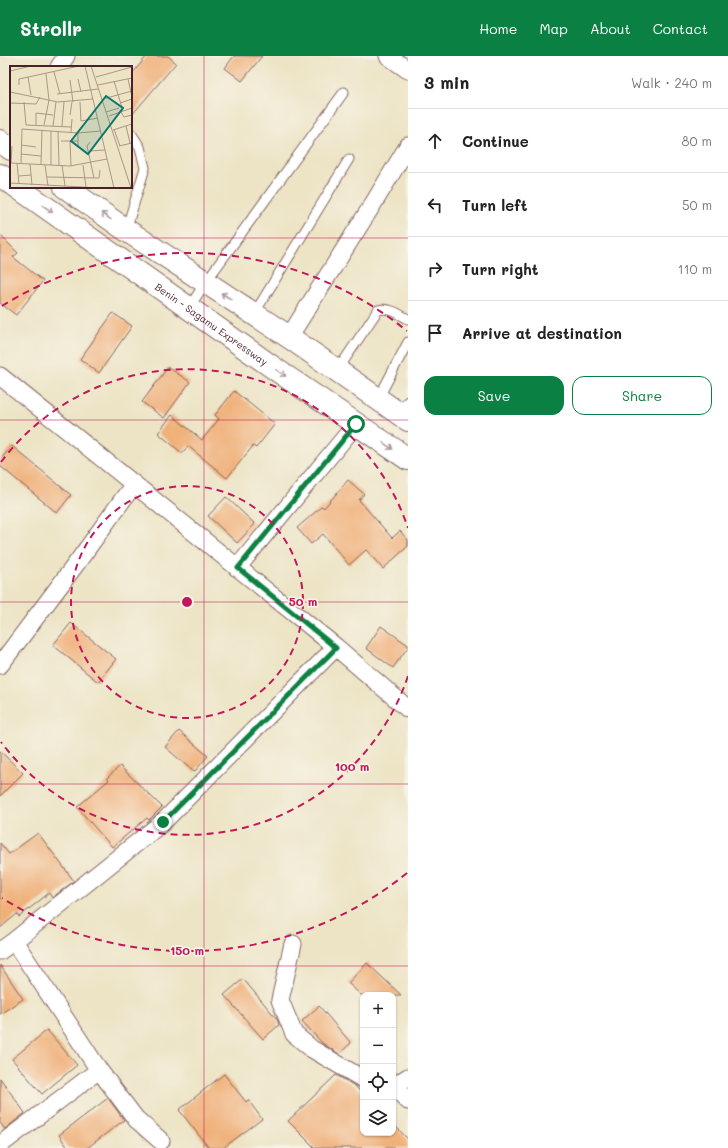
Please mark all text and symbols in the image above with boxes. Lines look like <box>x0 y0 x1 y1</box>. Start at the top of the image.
text: Strollr <box>20 16 82 41</box>
text: Home <box>479 19 517 38</box>
text: Map <box>539 19 568 38</box>
text: About <box>590 19 631 38</box>
text: Contact <box>653 19 708 38</box>
inset map <box>10 66 132 188</box>
text: 3 min <box>424 71 469 93</box>
text: Walk · 240 m <box>631 74 712 91</box>
icon: ahead <box>424 130 446 152</box>
text: Continue <box>462 131 529 151</box>
text: 80 m <box>682 132 712 149</box>
icon: left <box>424 194 446 216</box>
text: Turn left <box>462 195 527 215</box>
text: 50 m <box>682 196 712 213</box>
one-way arrow <box>43 205 54 213</box>
one-way arrow <box>100 212 111 220</box>
icon: right <box>424 258 446 280</box>
text: Turn right <box>462 259 539 279</box>
text: 110 m <box>678 260 712 277</box>
street label: Benin - Sagamu Expressway <box>152 280 271 369</box>
one-way arrow <box>220 292 231 300</box>
icon: arrive <box>424 322 446 344</box>
text: Arrive at destination <box>462 323 622 343</box>
one-way arrow <box>275 369 286 377</box>
button: Save <box>424 376 564 415</box>
button: Share <box>572 376 712 415</box>
route start <box>347 415 365 433</box>
one-way arrow <box>383 442 394 450</box>
text: 50 m <box>289 593 317 609</box>
centre of rings <box>180 595 194 609</box>
text: 100 m <box>335 758 369 774</box>
route end <box>154 813 172 831</box>
text: 150 m <box>170 942 204 958</box>
map controls <box>360 992 396 1136</box>
button: + <box>360 992 396 1028</box>
button: − <box>360 1028 396 1064</box>
button: locate <box>360 1064 396 1100</box>
button: layers <box>360 1100 396 1136</box>

